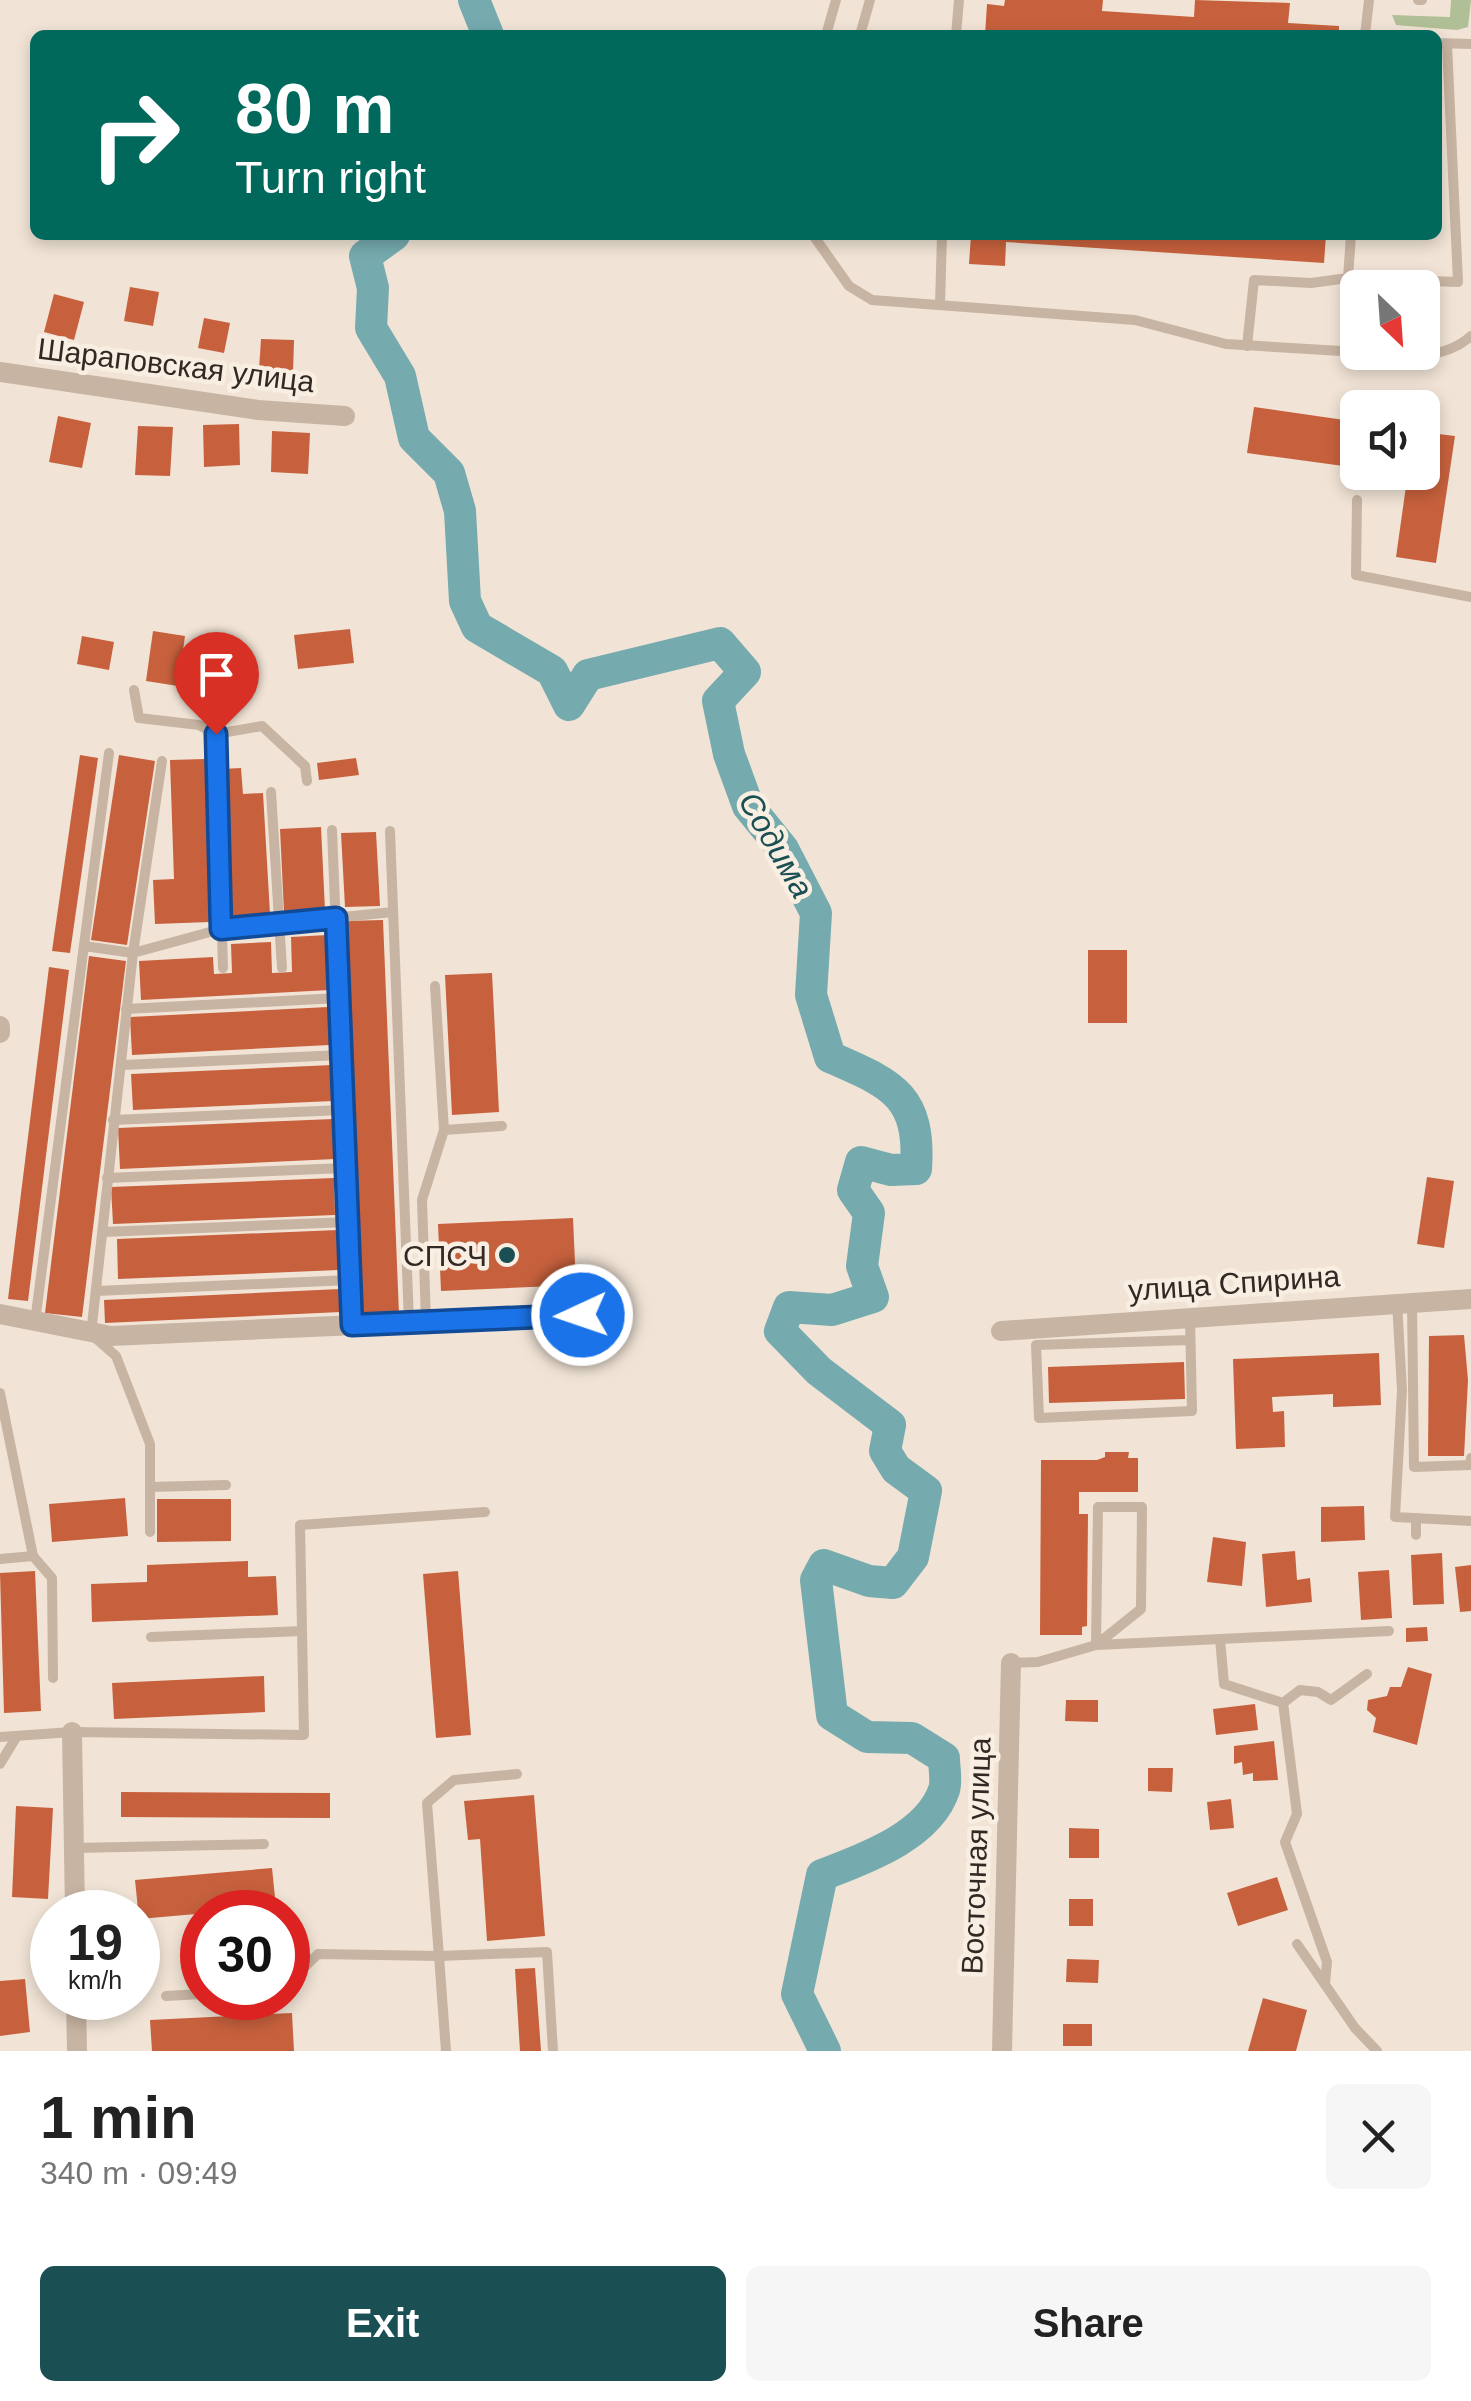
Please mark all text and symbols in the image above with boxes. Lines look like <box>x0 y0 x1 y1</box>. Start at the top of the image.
icon: right <box>70 70 200 200</box>
text: 80 m <box>235 70 395 148</box>
text: Turn right <box>235 152 426 203</box>
north arrow <box>1340 270 1440 370</box>
map controls <box>1340 270 1440 490</box>
street label: Шараповская улица <box>36 332 317 398</box>
button: sound <box>1340 390 1440 490</box>
pin <box>174 632 259 735</box>
icon: arrive <box>189 647 244 702</box>
water label: Содима <box>731 786 821 904</box>
place label: СПСЧ <box>403 1239 487 1272</box>
marker: СПСЧ <box>496 1244 518 1266</box>
street label: улица Спирина <box>1127 1259 1341 1307</box>
position arrow <box>530 1263 634 1367</box>
street label: Восточная улица <box>955 1737 997 1975</box>
speed limit sign: 30 <box>180 1890 310 2020</box>
text: 19 <box>67 1915 123 1971</box>
text: km/h <box>68 1966 122 1994</box>
text: 1 min <box>40 2084 197 2151</box>
button: close <box>1326 2084 1431 2189</box>
text: 340 m · 09:49 <box>40 2155 237 2191</box>
button: Exit <box>40 2266 726 2381</box>
button: Share <box>746 2266 1431 2381</box>

